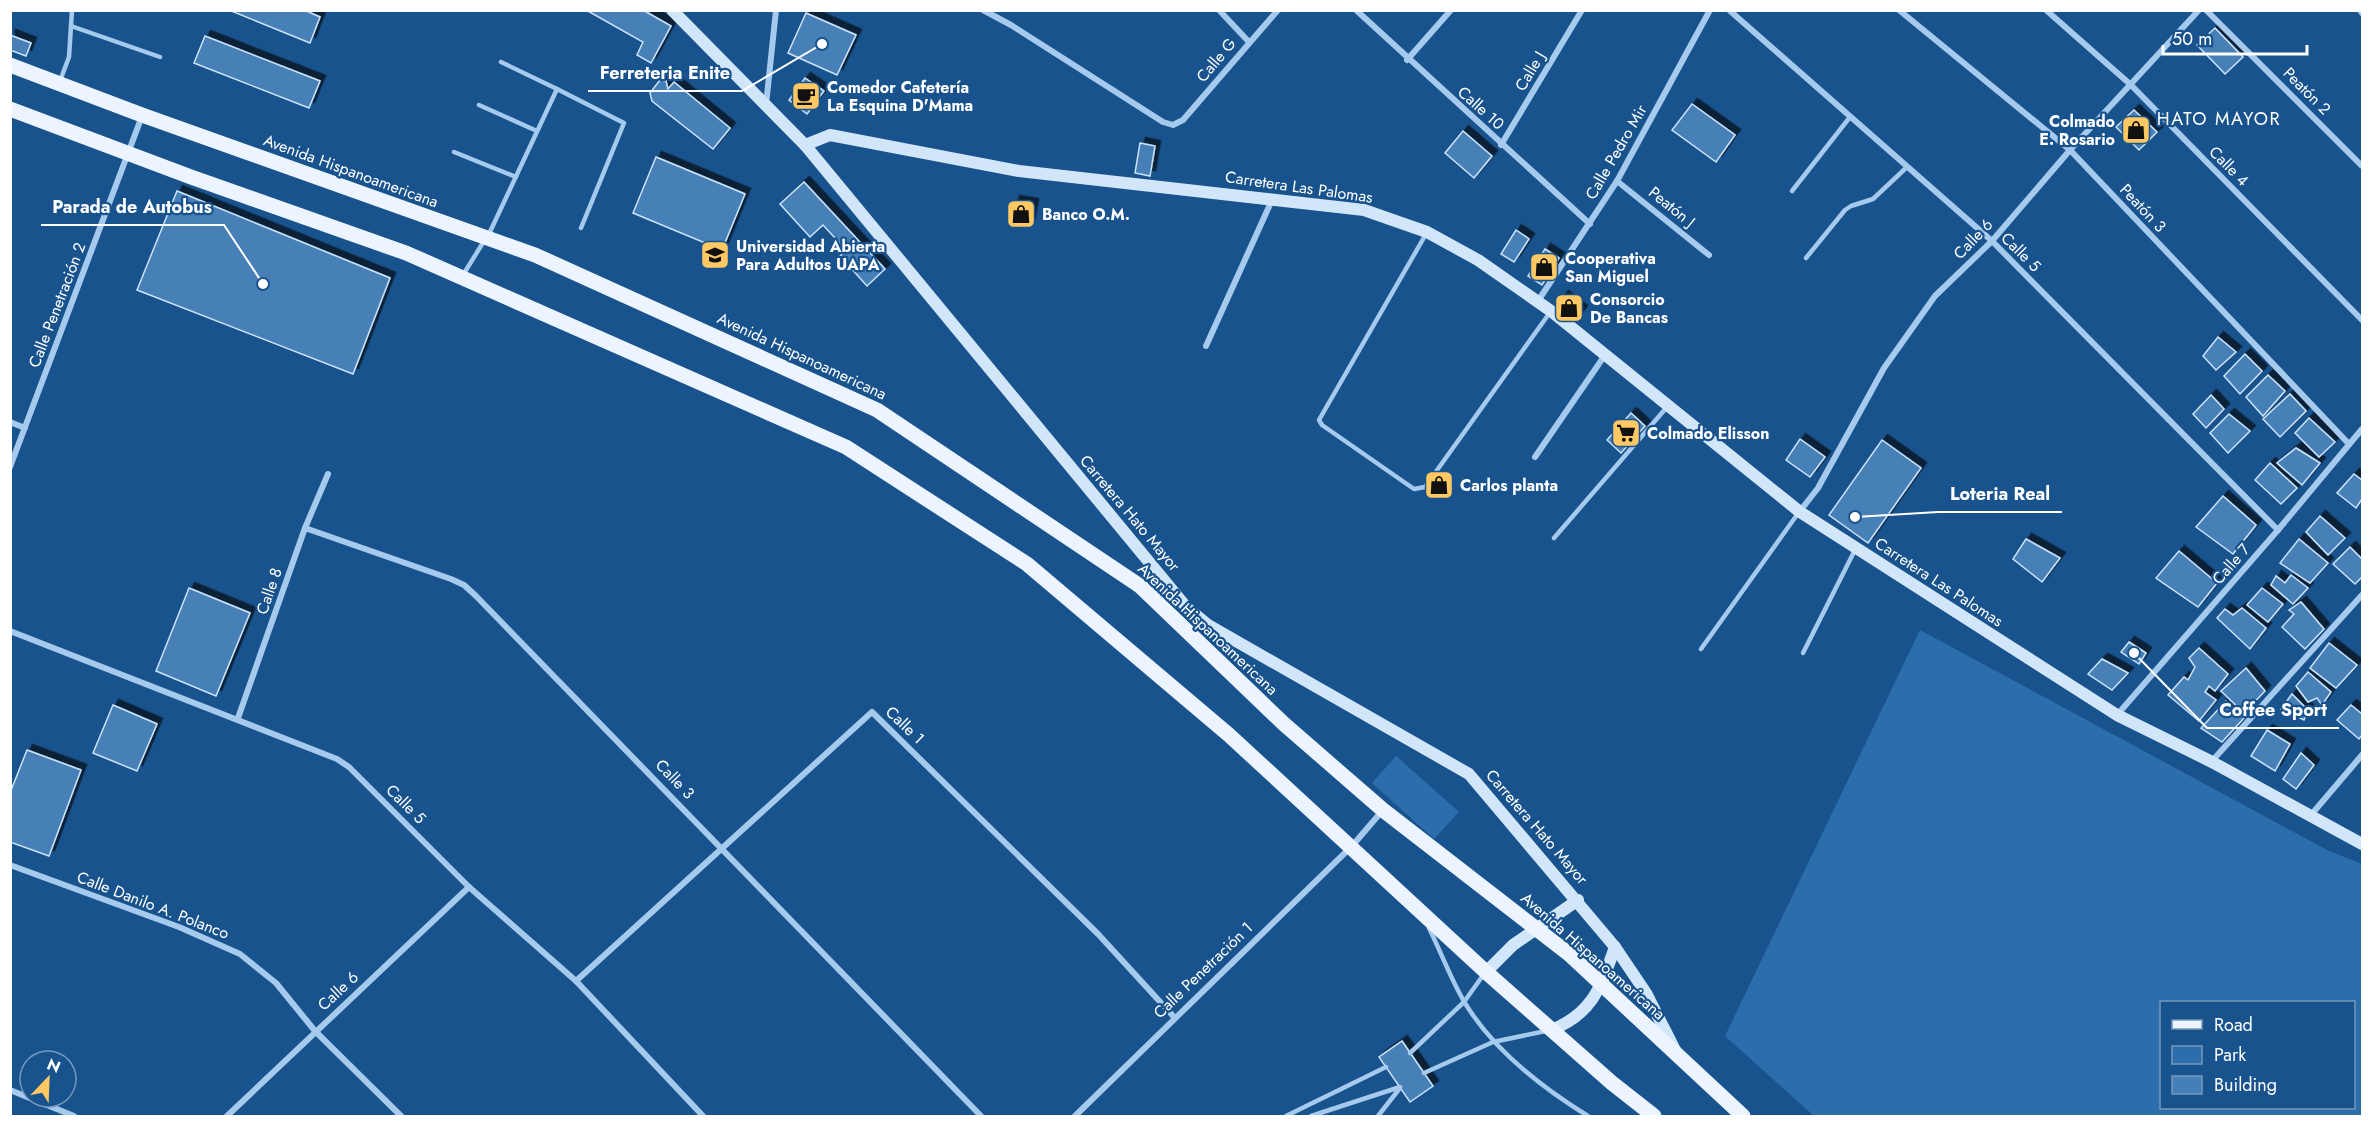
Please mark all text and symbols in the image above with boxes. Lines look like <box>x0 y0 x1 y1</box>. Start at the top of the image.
scale bar <box>2163 18 2307 56</box>
text: 50 m <box>2172 26 2212 52</box>
street label: Calle G <box>1191 33 1241 87</box>
street label: Calle J <box>1509 47 1551 95</box>
callout: Ferreteria Enite <box>588 55 742 91</box>
text: Ferreteria Enite <box>600 60 730 86</box>
street label: Peatón 2 <box>2278 62 2336 120</box>
place label: Comedor Cafetería La Esquina D'Mama <box>827 76 973 117</box>
cafe icon: Comedor Cafetería La Esquina D'Mama <box>790 80 822 112</box>
street label: Calle 10 <box>1453 81 1509 135</box>
street label: Calle Pedro Mir <box>1580 100 1653 204</box>
district label: HATO MAYOR <box>2157 106 2281 132</box>
place label: Colmado E. Rosario <box>2039 110 2115 151</box>
shop icon: Colmado E. Rosario <box>2120 114 2152 146</box>
street label: Avenida Hispanoamericana <box>260 129 442 213</box>
street label: Calle 4 <box>2204 141 2254 191</box>
street label: Carretera Las Palomas <box>1224 165 1374 209</box>
street label: Peatón 3 <box>2115 179 2172 238</box>
street label: Peatón J <box>1644 181 1700 233</box>
callout: Parada de Autobus <box>41 189 224 225</box>
text: Parada de Autobus <box>52 194 212 220</box>
shop icon: Banco O.M. <box>1005 198 1037 230</box>
place label: Banco O.M. <box>1042 203 1130 226</box>
street label: Calle 6 <box>1948 214 1998 264</box>
street label: Calle 5 <box>1996 227 2046 277</box>
place label: Universidad Abierta Para Adultos UAPA <box>736 235 885 276</box>
street label: Calle Penetración 2 <box>23 239 91 371</box>
school or university icon: Universidad Abierta Para Adultos UAPA <box>699 239 731 271</box>
place label: Cooperativa San Miguel <box>1565 247 1656 288</box>
shop icon: Cooperativa San Miguel <box>1528 251 1560 283</box>
place label: Consorcio De Bancas <box>1590 288 1668 329</box>
shop icon: Consorcio De Bancas <box>1553 292 1585 324</box>
street label: Avenida Hispanoamericana <box>714 307 890 405</box>
supermarket icon: Colmado Elisson <box>1610 417 1642 449</box>
place label: Colmado Elisson <box>1647 422 1769 445</box>
street label: Carretera Hato Mayor <box>1074 450 1186 577</box>
shop icon: Carlos planta <box>1423 469 1455 501</box>
place label: Carlos planta <box>1460 474 1558 497</box>
callout: Loteria Real <box>1938 476 2062 512</box>
text: Loteria Real <box>1950 481 2050 507</box>
street label: Carretera Las Palomas <box>1870 532 2008 632</box>
street label: Calle 7 <box>2207 538 2256 589</box>
street label: Avenida Hispanoamericana <box>1133 558 1283 700</box>
street label: Calle 8 <box>250 565 288 617</box>
callout: Coffee Sport <box>2207 692 2339 728</box>
text: Coffee Sport <box>2219 697 2327 723</box>
street label: Calle 1 <box>880 701 930 749</box>
street label: Calle 3 <box>650 754 700 804</box>
street label: Carretera Hato Mayor <box>1480 764 1594 890</box>
street label: Calle 5 <box>381 779 431 829</box>
street label: Calle Danilo A. Polanco <box>74 865 233 945</box>
street label: Avenida Hispanoamericana <box>1516 887 1670 1025</box>
street label: Calle Penetración 1 <box>1148 917 1258 1023</box>
street label: Calle 6 <box>313 966 363 1016</box>
legend <box>2160 1001 2355 1109</box>
text: Road <box>2214 1012 2253 1038</box>
text: Park <box>2214 1042 2246 1068</box>
north arrow <box>18 1049 78 1109</box>
text: N <box>43 1053 64 1079</box>
text: Building <box>2214 1072 2277 1098</box>

